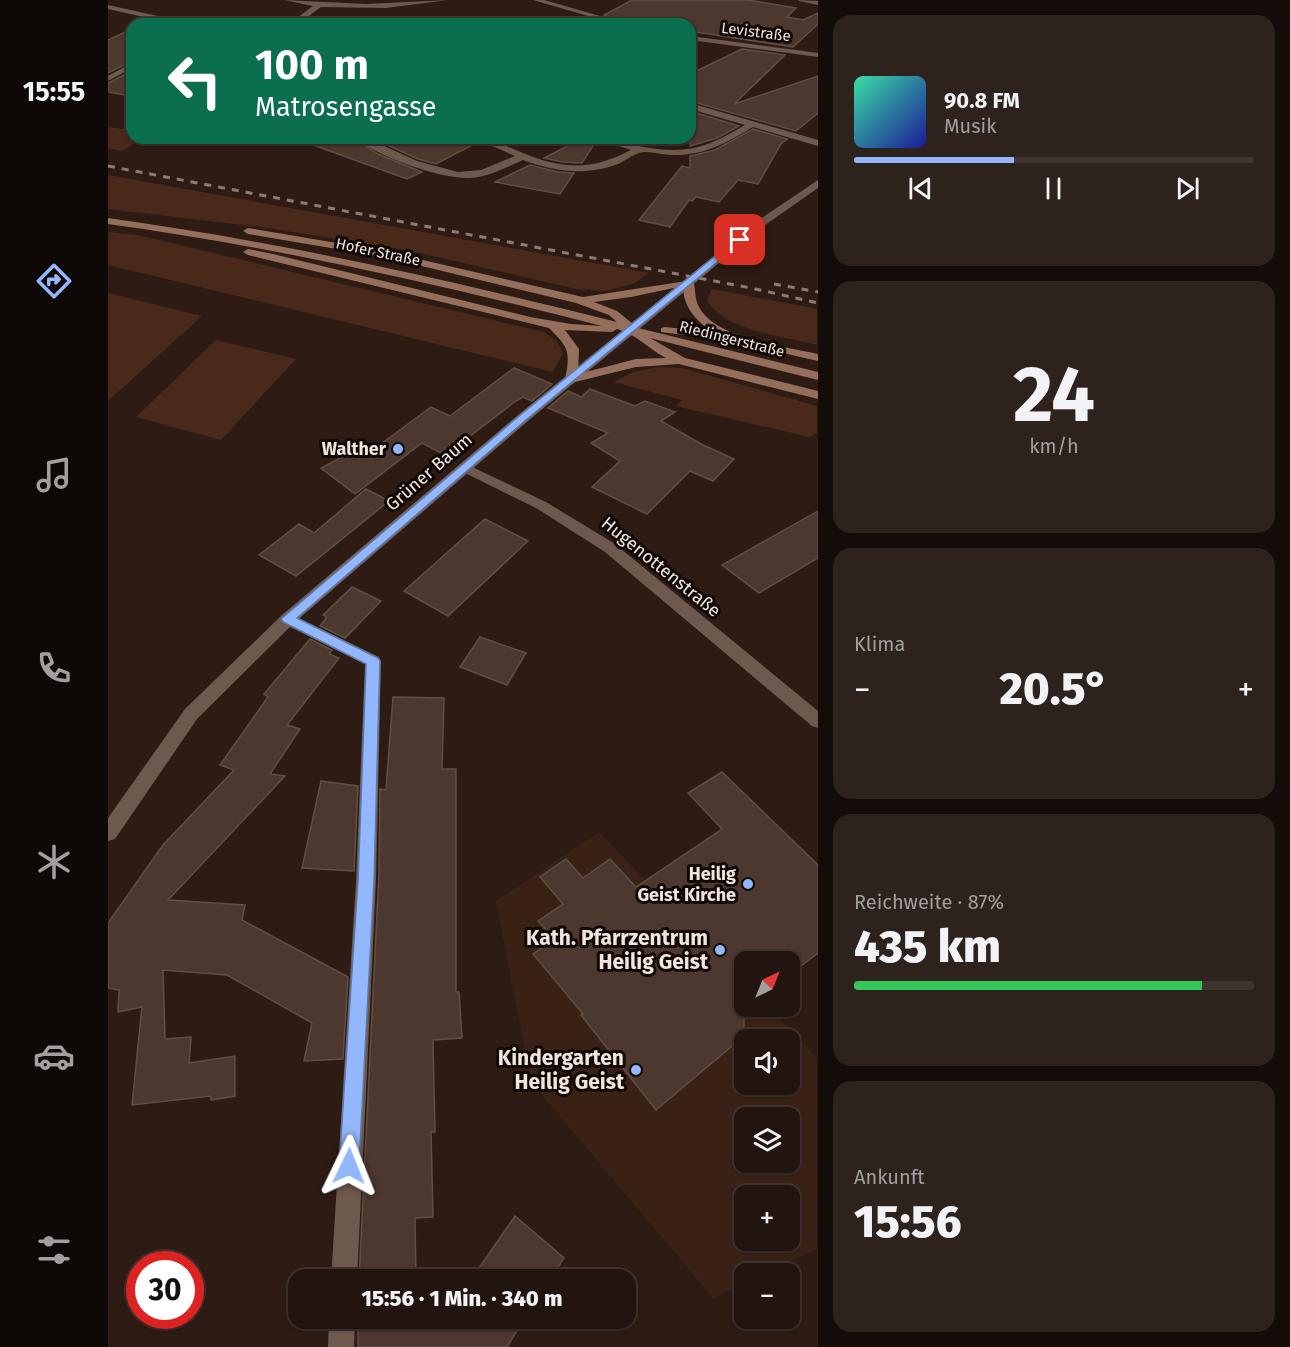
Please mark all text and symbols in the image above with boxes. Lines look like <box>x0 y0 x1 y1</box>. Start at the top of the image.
street label: Levistraße <box>720 19 792 45</box>
text: 100 m <box>255 40 369 90</box>
icon: left <box>156 42 234 120</box>
text: 15:55 <box>23 76 85 108</box>
text: 90.8 FM <box>944 87 1020 114</box>
text: Matrosengasse <box>255 91 437 123</box>
text: Musik <box>944 114 996 138</box>
icon: previous <box>904 172 937 205</box>
icon: pause <box>1037 172 1070 205</box>
icon: next <box>1171 172 1204 205</box>
pin <box>714 214 765 265</box>
icon: arrive <box>723 223 756 256</box>
street label: Hofer Straße <box>334 234 422 270</box>
icon: directions <box>33 260 75 302</box>
street label: Riedingerstraße <box>678 317 786 361</box>
text: 24 <box>1013 348 1095 442</box>
street label: Grüner Baum <box>381 428 477 516</box>
text: km/h <box>1029 434 1079 458</box>
place label: Walther <box>322 438 387 460</box>
marker: Walther <box>391 442 405 456</box>
icon: music <box>33 454 75 496</box>
street label: Hugenottenstraße <box>597 512 725 622</box>
text: Klima <box>854 632 905 656</box>
icon: phone <box>33 647 75 689</box>
text: 20.5° <box>999 662 1109 716</box>
text: − <box>854 670 871 710</box>
text: + <box>1238 670 1254 710</box>
icon: climate <box>33 841 75 883</box>
place label: Heilig Geist Kirche <box>637 863 736 906</box>
marker: Heilig Geist Kirche <box>741 877 755 891</box>
text: Reichweite · 87% <box>854 890 1004 914</box>
text: 435 km <box>854 920 1001 974</box>
place label: Kath. Pfarrzentrum Heilig Geist <box>526 925 709 975</box>
marker: Kath. Pfarrzentrum Heilig Geist <box>713 943 727 957</box>
north arrow <box>734 951 800 1017</box>
map controls <box>734 951 800 1329</box>
button: sound <box>734 1029 800 1095</box>
icon: car <box>33 1035 75 1077</box>
place label: Kindergarten Heilig Geist <box>498 1045 625 1095</box>
marker: Kindergarten Heilig Geist <box>629 1063 643 1077</box>
button: layers <box>734 1107 800 1173</box>
position arrow <box>317 1134 381 1198</box>
text: Ankunft <box>854 1165 925 1189</box>
button: + <box>734 1185 800 1251</box>
text: 15:56 <box>854 1195 961 1249</box>
icon: filters <box>33 1229 75 1271</box>
speed limit sign: 30 <box>126 1251 204 1329</box>
button: − <box>734 1263 800 1329</box>
text: 15:56 · 1 Min. · 340 m <box>362 1285 562 1312</box>

